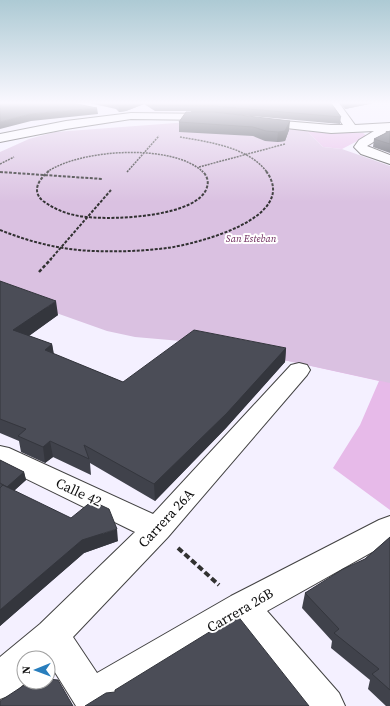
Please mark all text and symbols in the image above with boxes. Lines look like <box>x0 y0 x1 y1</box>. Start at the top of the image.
park label: San Esteban <box>226 232 277 245</box>
street label: Calle 42 <box>53 473 105 511</box>
street label: Carrera 26A <box>133 484 199 552</box>
street label: Carrera 26B <box>203 583 277 637</box>
north arrow <box>16 650 56 690</box>
text: N <box>19 666 34 674</box>

